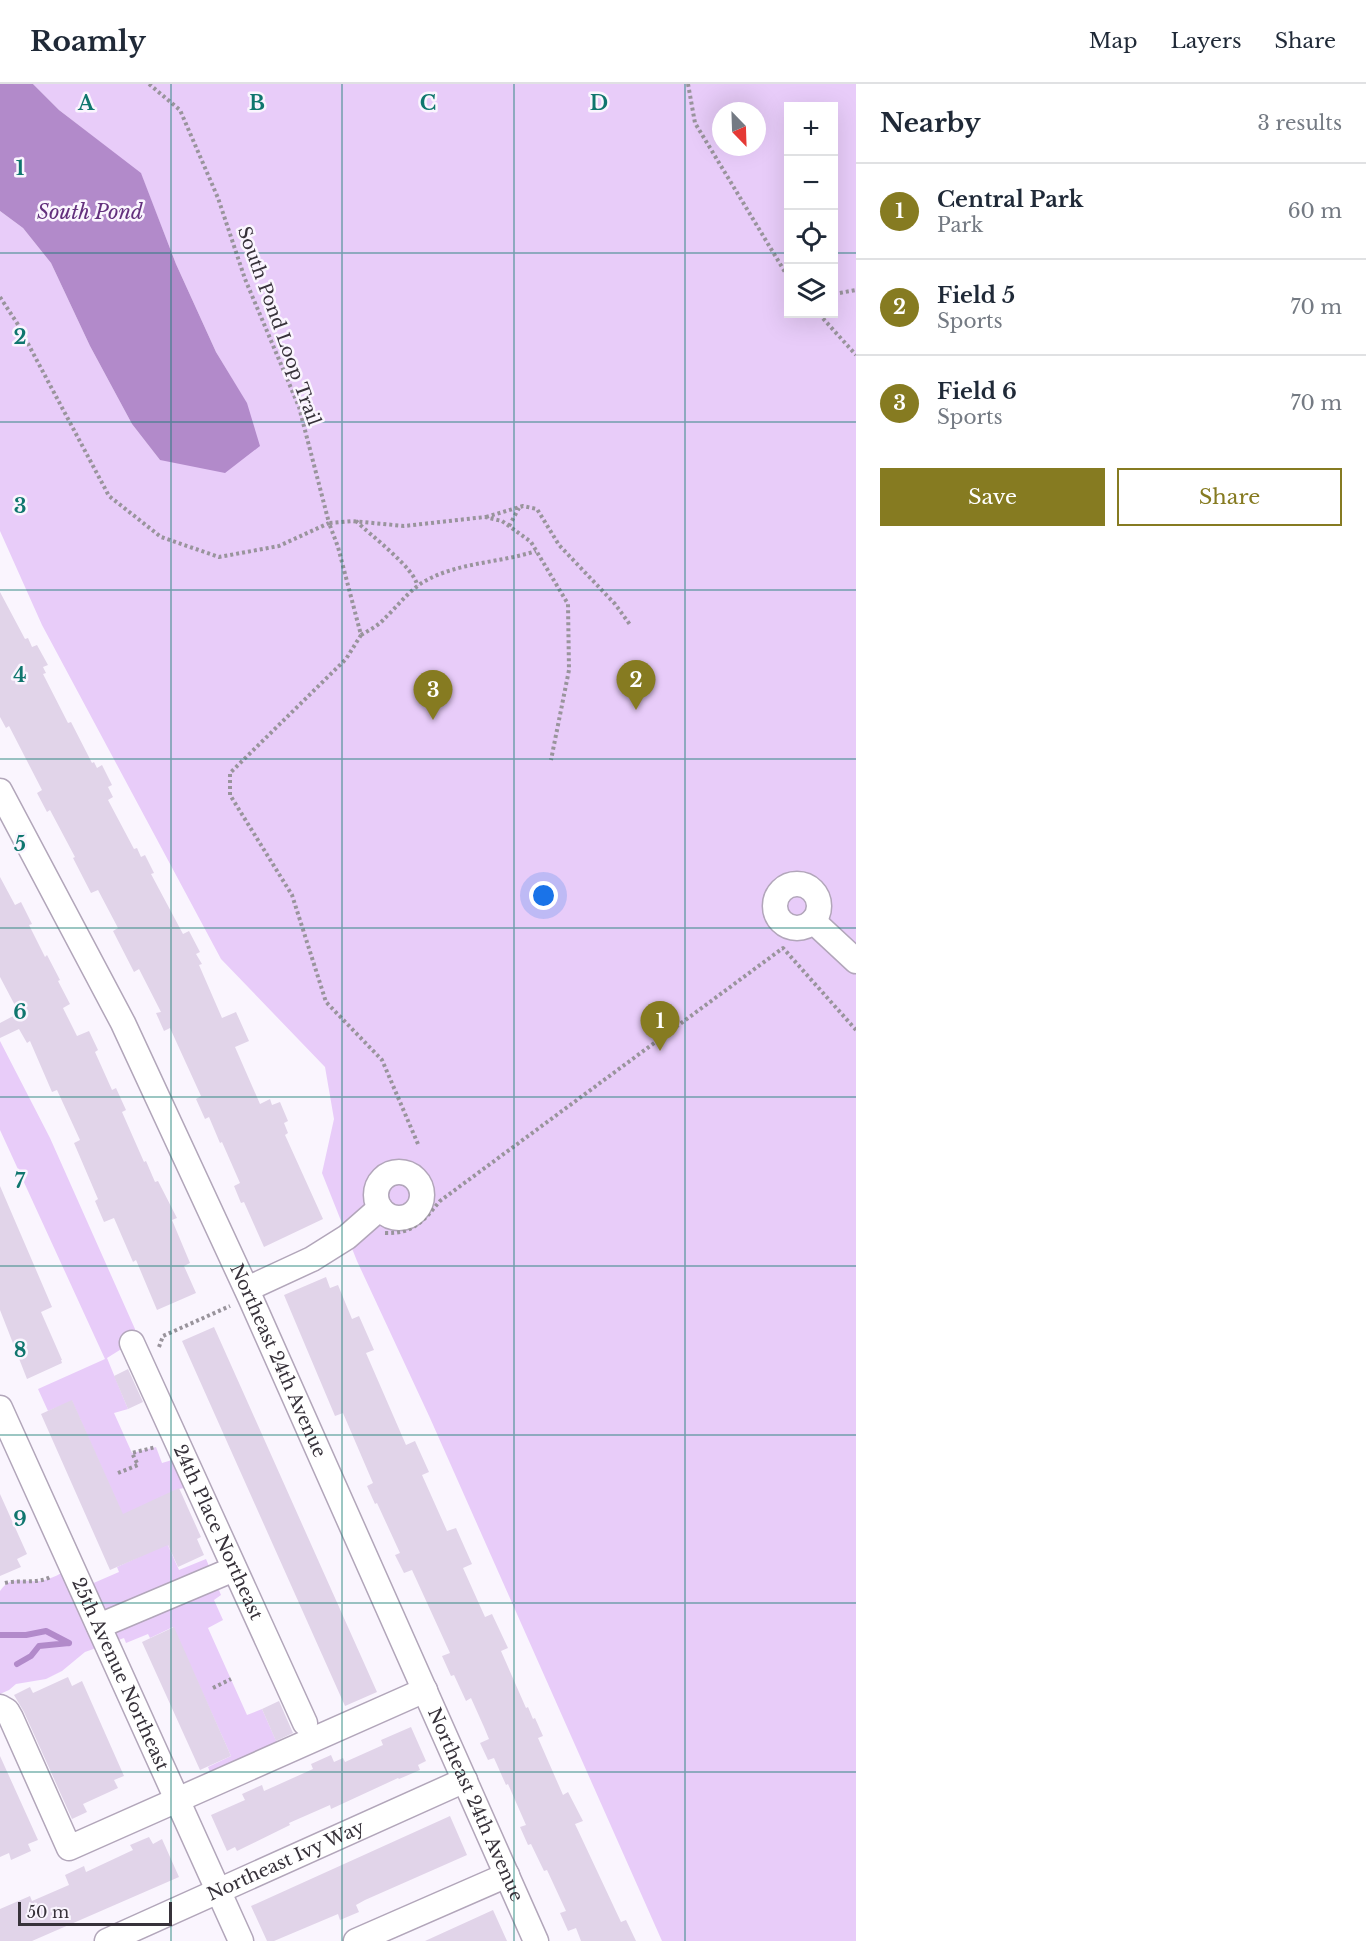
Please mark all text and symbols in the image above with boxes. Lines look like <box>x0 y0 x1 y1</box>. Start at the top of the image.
text: Roamly <box>30 24 146 59</box>
text: Map <box>1089 28 1138 54</box>
text: Layers <box>1171 28 1242 54</box>
text: Share <box>1275 28 1336 54</box>
text: A <box>77 91 95 115</box>
text: B <box>249 91 265 115</box>
text: C <box>420 91 436 115</box>
text: D <box>590 91 608 115</box>
north arrow <box>712 102 766 156</box>
map controls <box>784 102 838 318</box>
button: + <box>784 102 838 156</box>
text: Nearby <box>880 107 981 139</box>
text: 3 results <box>1258 111 1342 135</box>
text: 1 <box>16 156 25 180</box>
button: − <box>784 156 838 210</box>
text: Central Park <box>937 186 1083 213</box>
text: 1 <box>895 199 904 223</box>
text: 60 m <box>1288 199 1342 223</box>
water label: South Pond <box>37 200 143 224</box>
button: locate <box>784 210 838 264</box>
text: Park <box>937 213 983 237</box>
street label: South Pond Loop Trail <box>233 223 325 429</box>
button: layers <box>784 264 838 318</box>
text: Field 5 <box>937 282 1015 309</box>
text: 2 <box>893 295 906 319</box>
text: 70 m <box>1290 295 1342 319</box>
text: Sports <box>937 309 1003 333</box>
text: 2 <box>13 325 27 349</box>
text: Field 6 <box>937 378 1017 405</box>
text: 3 <box>893 391 906 415</box>
text: 70 m <box>1290 391 1342 415</box>
text: Sports <box>937 405 1003 429</box>
button: Save <box>880 468 1105 526</box>
button: Share <box>1117 468 1342 526</box>
text: 3 <box>14 494 26 518</box>
pin: 2 <box>616 660 656 710</box>
text: 4 <box>13 663 27 687</box>
pin: 3 <box>414 670 452 720</box>
text: 5 <box>14 832 26 856</box>
your location <box>529 881 558 910</box>
text: 6 <box>13 1000 27 1024</box>
pin: 1 <box>640 1002 680 1051</box>
text: 7 <box>15 1169 26 1193</box>
street label: Northeast 24th Avenue <box>225 1260 331 1461</box>
text: 8 <box>14 1338 26 1362</box>
street label: 24th Place Northeast <box>169 1441 268 1623</box>
text: 9 <box>13 1507 27 1531</box>
street label: 25th Avenue Northeast <box>67 1574 174 1774</box>
street label: Northeast 24th Avenue <box>423 1704 528 1905</box>
street label: Northeast Ivy Way <box>204 1816 368 1905</box>
scale bar <box>18 1899 172 1926</box>
text: 50 m <box>27 1902 69 1922</box>

